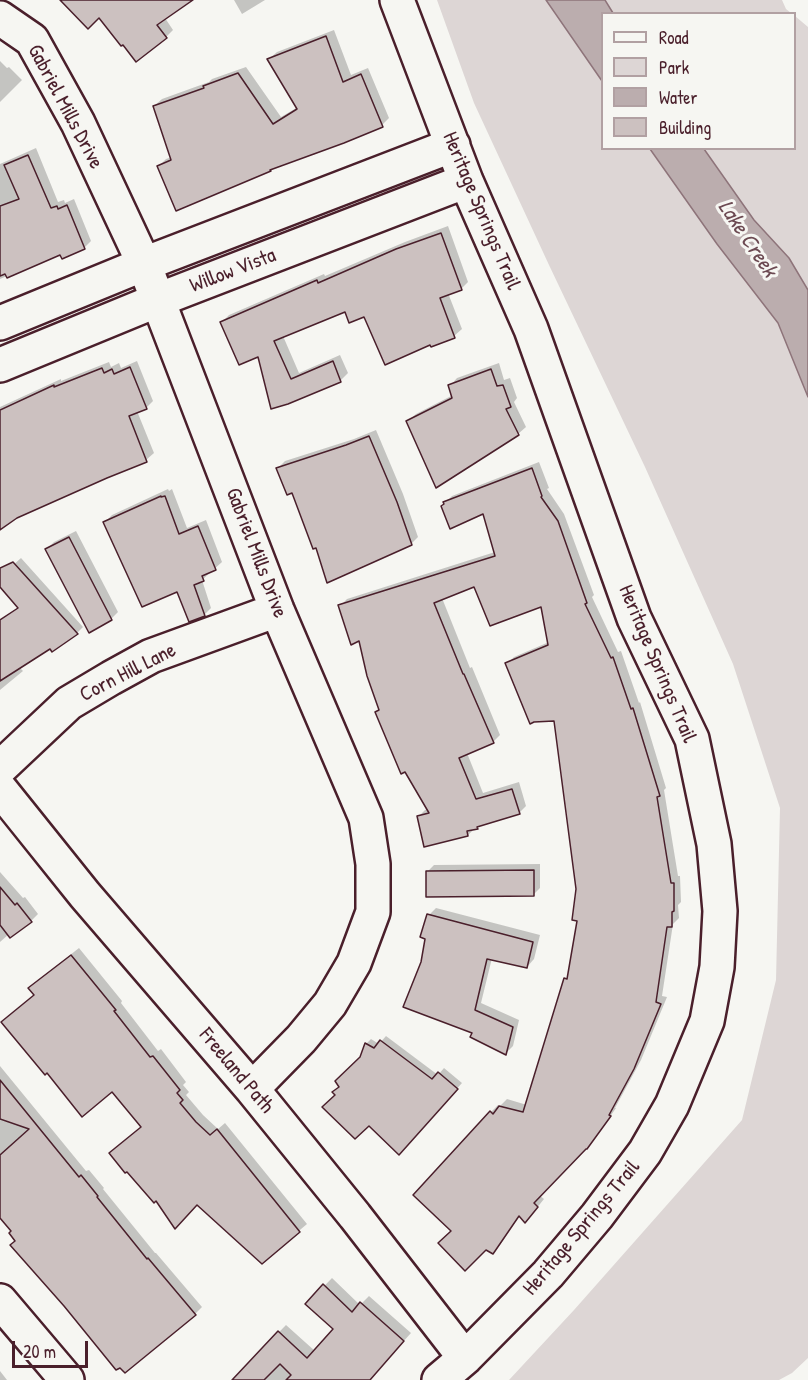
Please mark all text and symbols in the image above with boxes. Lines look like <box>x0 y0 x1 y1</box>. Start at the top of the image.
legend <box>601 12 796 150</box>
text: Road <box>659 25 689 50</box>
street label: Gabriel Mills Drive <box>22 41 108 173</box>
text: Park <box>659 55 689 80</box>
text: Water <box>659 85 697 110</box>
text: Building <box>659 115 711 140</box>
street label: Heritage Springs Trail <box>436 128 526 294</box>
water label: Lake Creek <box>712 196 782 282</box>
street label: Willow Vista <box>187 243 279 299</box>
street label: Gabriel Mills Drive <box>220 484 292 622</box>
street label: Heritage Springs Trail <box>612 581 702 747</box>
street label: Corn Hill Lane <box>76 638 180 708</box>
street label: Freeland Path <box>193 1023 279 1119</box>
street label: Heritage Springs Trail <box>518 1155 646 1301</box>
scale bar <box>15 1329 92 1367</box>
text: 20 m <box>23 1339 56 1364</box>

